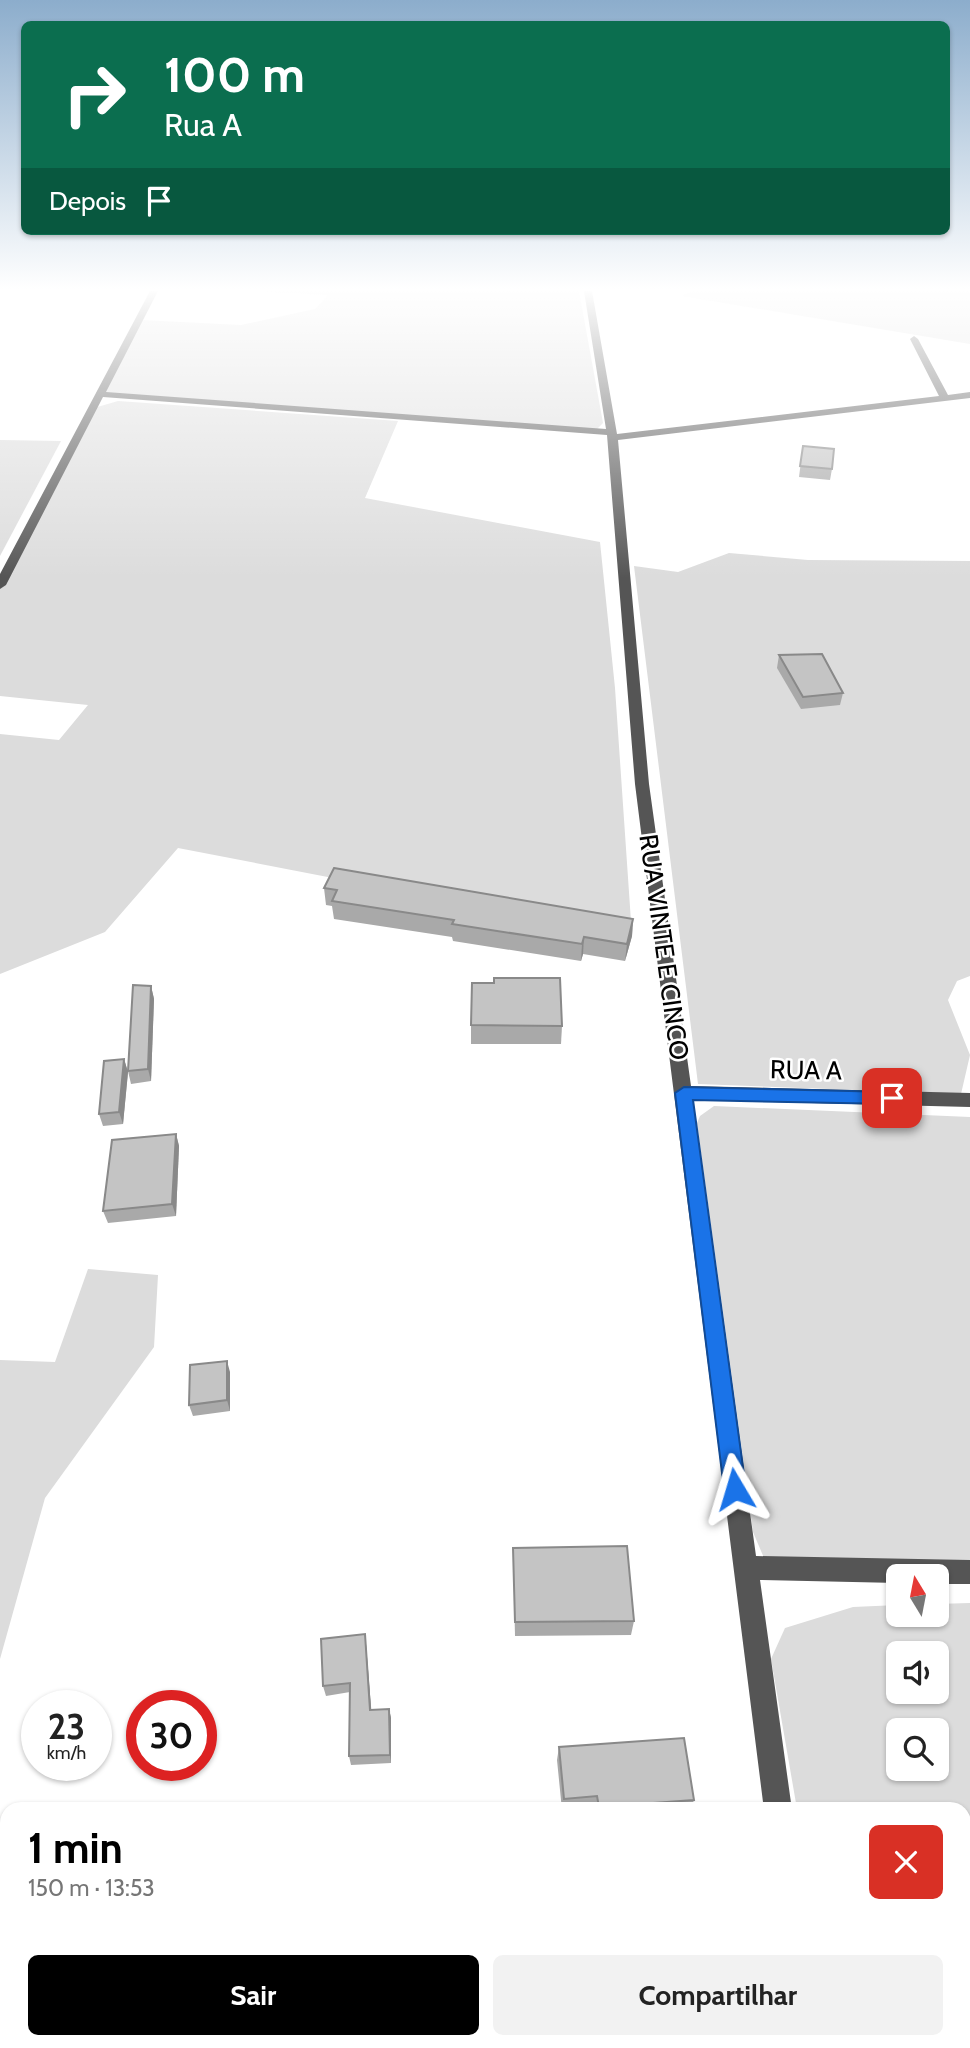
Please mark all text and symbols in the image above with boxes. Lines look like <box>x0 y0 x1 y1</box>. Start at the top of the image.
text: 100 m <box>164 45 305 104</box>
icon: right <box>49 49 140 140</box>
text: Rua A <box>164 105 242 144</box>
icon: arrive <box>140 182 178 220</box>
text: Depois <box>49 185 126 217</box>
street label: RUA VINTE E CINCO <box>632 832 696 1062</box>
street label: RUA A <box>770 1053 842 1087</box>
pin <box>862 1068 922 1128</box>
icon: arrive <box>873 1079 911 1117</box>
position arrow <box>698 1452 772 1526</box>
north arrow <box>886 1564 948 1628</box>
map controls <box>886 1564 949 1781</box>
button: sound <box>886 1641 949 1704</box>
speed limit sign: 30 <box>126 1690 217 1781</box>
text: 23 <box>48 1705 85 1748</box>
button: search <box>886 1718 949 1781</box>
text: km/h <box>47 1742 86 1764</box>
text: 1 min <box>28 1822 123 1874</box>
button: close <box>869 1825 943 1899</box>
text: 150 m · 13:53 <box>28 1874 155 1902</box>
button: Sair <box>28 1955 479 2035</box>
button: Compartilhar <box>493 1955 943 2035</box>

